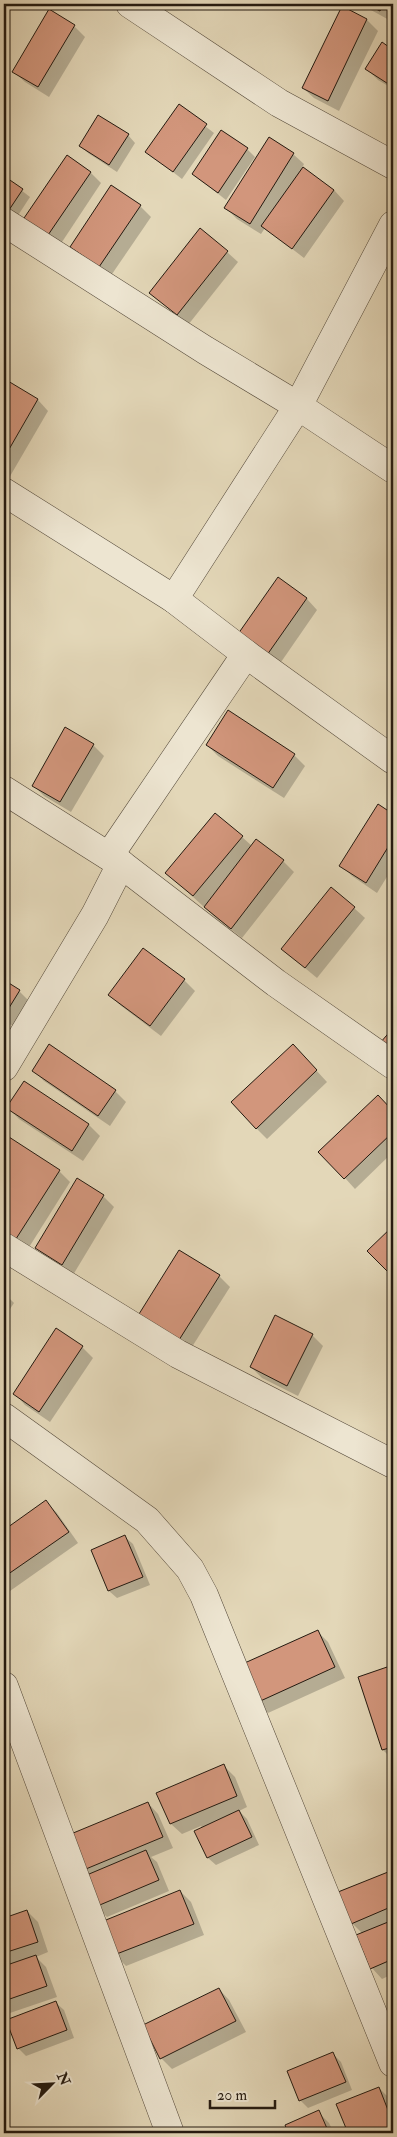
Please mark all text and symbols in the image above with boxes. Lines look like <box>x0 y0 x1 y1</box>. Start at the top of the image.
north arrow <box>28 2060 78 2110</box>
text: N <box>53 2069 74 2089</box>
scale bar <box>210 2077 274 2109</box>
text: 20 m <box>217 2086 247 2105</box>

